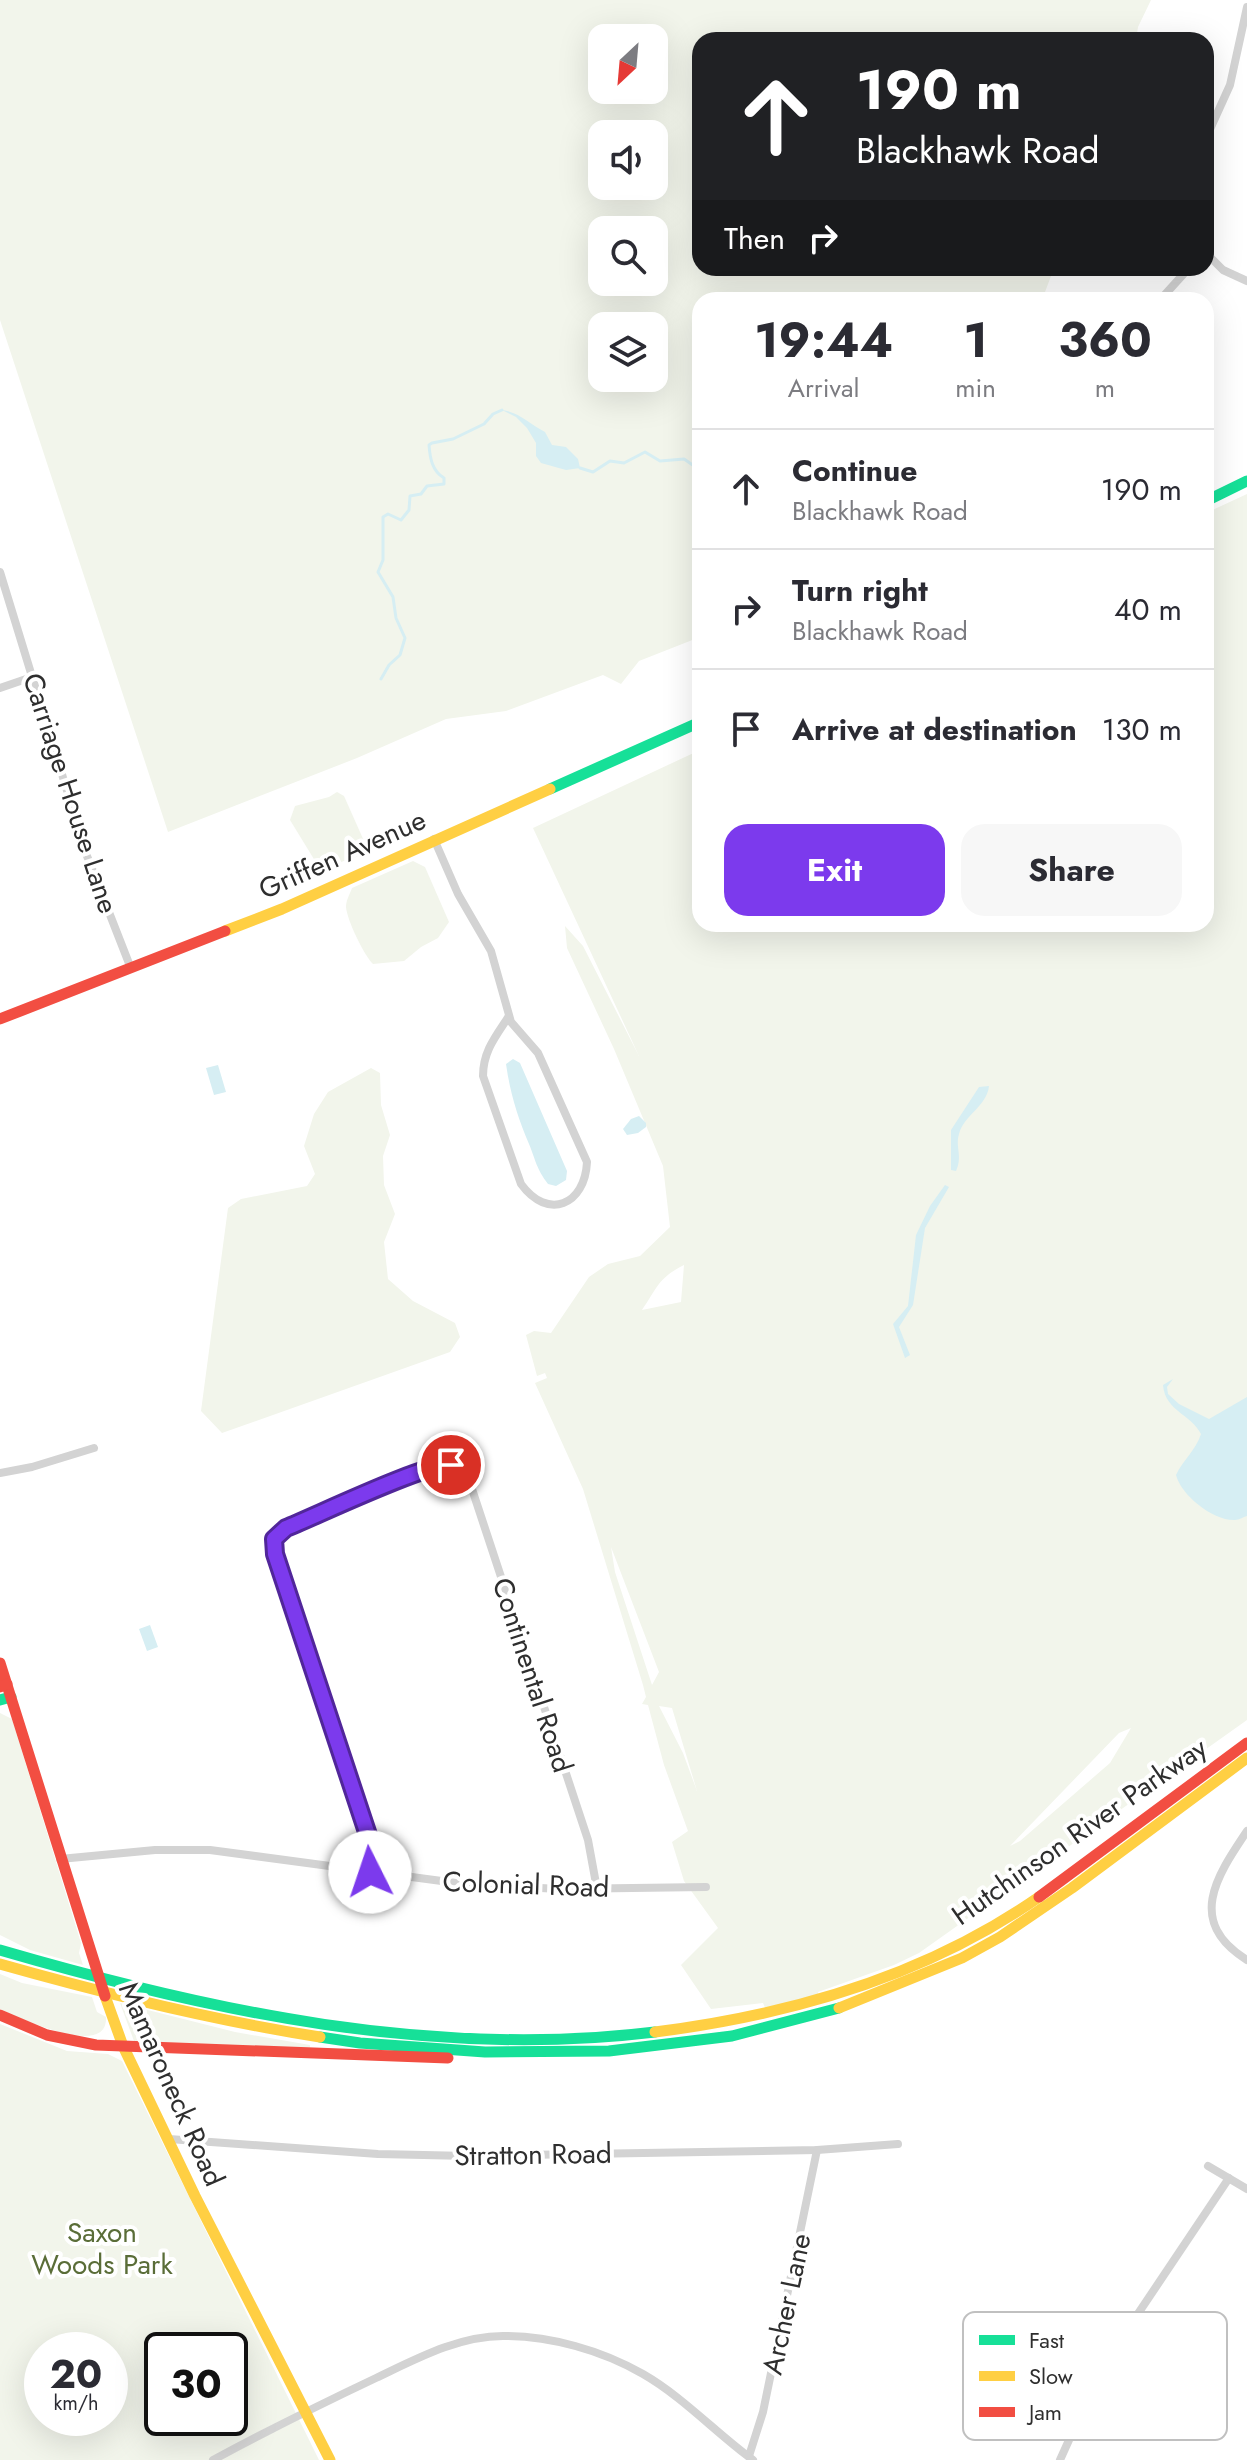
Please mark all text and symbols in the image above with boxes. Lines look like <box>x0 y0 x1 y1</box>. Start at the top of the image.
north arrow <box>588 24 668 104</box>
map controls <box>588 24 668 392</box>
text: 190 m <box>856 49 1022 130</box>
icon: ahead <box>724 64 828 168</box>
button: sound <box>588 120 668 200</box>
text: Blackhawk Road <box>856 124 1100 176</box>
button: search <box>588 216 668 296</box>
icon: right <box>801 216 845 260</box>
text: Then <box>724 217 785 260</box>
text: 19:44 <box>754 306 893 375</box>
text: 1 <box>963 306 988 375</box>
text: 360 <box>1058 306 1152 375</box>
button: layers <box>588 312 668 392</box>
text: Arrival <box>788 369 859 407</box>
text: min <box>955 369 996 407</box>
text: m <box>1095 369 1115 407</box>
text: Continue <box>792 449 918 492</box>
icon: ahead <box>724 467 768 511</box>
text: 190 m <box>1101 468 1182 511</box>
text: Blackhawk Road <box>792 492 968 530</box>
text: Turn right <box>792 569 928 612</box>
icon: right <box>724 587 768 631</box>
text: 40 m <box>1114 588 1182 631</box>
text: Blackhawk Road <box>792 612 968 650</box>
street label: Carriage House Lane <box>12 668 129 919</box>
icon: arrive <box>724 707 768 751</box>
text: Arrive at destination <box>792 708 1077 751</box>
text: 130 m <box>1102 708 1182 751</box>
street label: Griffen Avenue <box>252 799 432 910</box>
button: Exit <box>724 824 945 916</box>
button: Share <box>961 824 1182 916</box>
pin <box>417 1431 485 1499</box>
icon: arrive <box>429 1443 473 1487</box>
street label: Continental Road <box>482 1573 583 1778</box>
street label: Hutchinson River Parkway <box>943 1727 1216 1935</box>
position arrow <box>328 1830 412 1914</box>
street label: Colonial Road <box>442 1861 610 1908</box>
street label: Mamaroneck Road <box>108 1976 235 2193</box>
street label: Stratton Road <box>454 2133 612 2176</box>
park label: Saxon Woods Park <box>31 2212 173 2285</box>
street label: Archer Lane <box>752 2230 821 2378</box>
legend <box>963 2312 1227 2440</box>
text: Fast <box>1029 2324 1065 2356</box>
speed limit sign: 30 <box>144 2332 248 2436</box>
text: 20 <box>50 2345 102 2403</box>
text: Slow <box>1029 2360 1073 2392</box>
text: km/h <box>53 2389 99 2418</box>
text: Jam <box>1026 2396 1062 2428</box>

